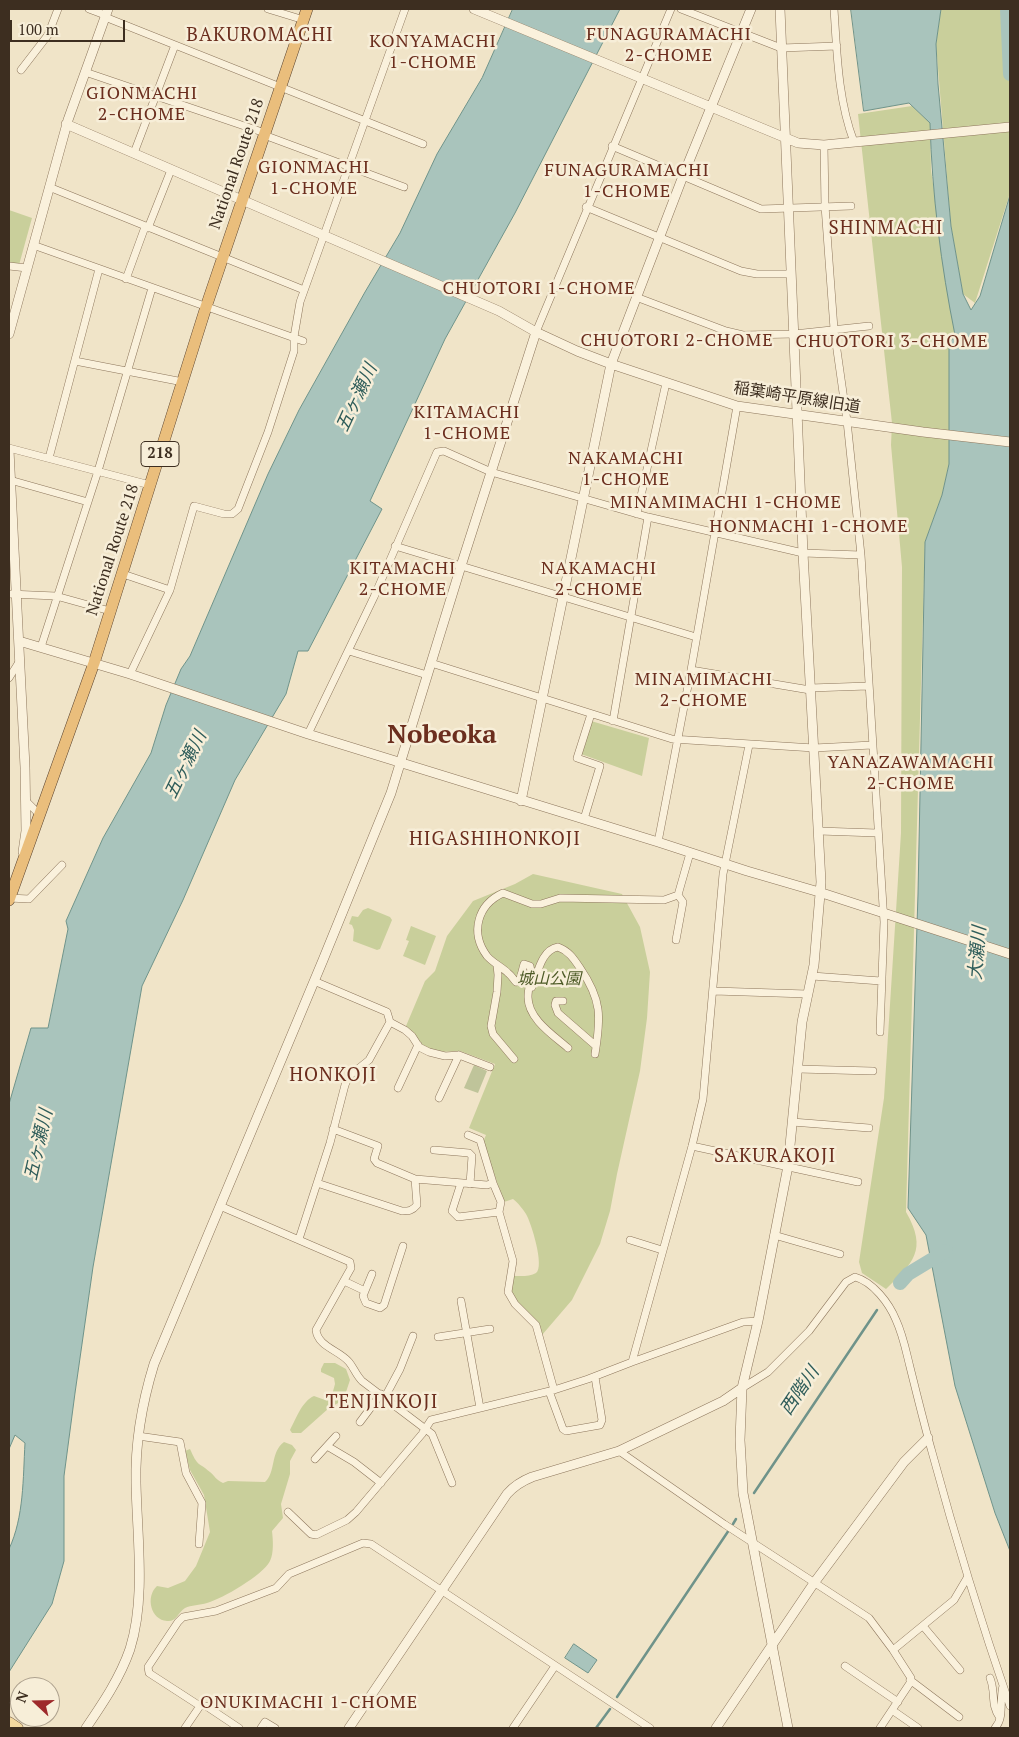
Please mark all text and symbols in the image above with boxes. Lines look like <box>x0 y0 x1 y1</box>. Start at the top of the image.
scale bar <box>12 10 128 42</box>
text: 100 m <box>18 19 59 39</box>
district label: FUNAGURAMACHI 2-CHOME <box>585 24 753 66</box>
district label: BAKUROMACHI <box>185 25 335 47</box>
district label: KONYAMACHI 1-CHOME <box>368 31 498 74</box>
district label: GIONMACHI 2-CHOME <box>85 83 199 126</box>
street label: National Route 218 <box>206 96 268 232</box>
district label: GIONMACHI 1-CHOME <box>257 157 371 200</box>
district label: FUNAGURAMACHI 1-CHOME <box>543 160 711 202</box>
district label: SHINMACHI <box>827 218 945 240</box>
district label: CHUOTORI 1-CHOME <box>440 278 638 300</box>
district label: CHUOTORI 2-CHOME <box>578 330 776 352</box>
district label: CHUOTORI 3-CHOME <box>793 331 991 353</box>
water label: 五ヶ瀬川 <box>332 361 382 435</box>
street label: 稲葉崎平原線旧道 <box>732 379 862 417</box>
district label: KITAMACHI 1-CHOME <box>412 402 522 444</box>
road number: 218 <box>141 442 179 466</box>
district label: NAKAMACHI 1-CHOME <box>567 448 685 490</box>
street label: National Route 218 <box>83 482 143 618</box>
district label: MINAMIMACHI 1-CHOME <box>608 492 844 514</box>
district label: HONMACHI 1-CHOME <box>707 516 911 538</box>
district label: KITAMACHI 2-CHOME <box>348 558 458 600</box>
district label: NAKAMACHI 2-CHOME <box>540 558 658 600</box>
district label: MINAMIMACHI 2-CHOME <box>633 669 775 712</box>
district label: Nobeoka <box>387 720 497 752</box>
water label: 五ヶ瀬川 <box>161 728 211 802</box>
district label: YANAZAWAMACHI 2-CHOME <box>826 752 996 794</box>
district label: HIGASHIHONKOJI <box>407 829 583 851</box>
water label: 大瀬川 <box>965 925 991 981</box>
park label: 城山公園 <box>517 969 581 989</box>
district label: HONKOJI <box>288 1065 378 1087</box>
water label: 五ヶ瀬川 <box>20 1107 58 1183</box>
district label: SAKURAKOJI <box>713 1146 837 1168</box>
water label: 西階川 <box>776 1363 824 1419</box>
district label: TENJINKOJI <box>324 1392 440 1414</box>
north arrow <box>10 1677 60 1727</box>
text: N <box>11 1688 32 1705</box>
district label: ONUKIMACHI 1-CHOME <box>198 1692 420 1714</box>

